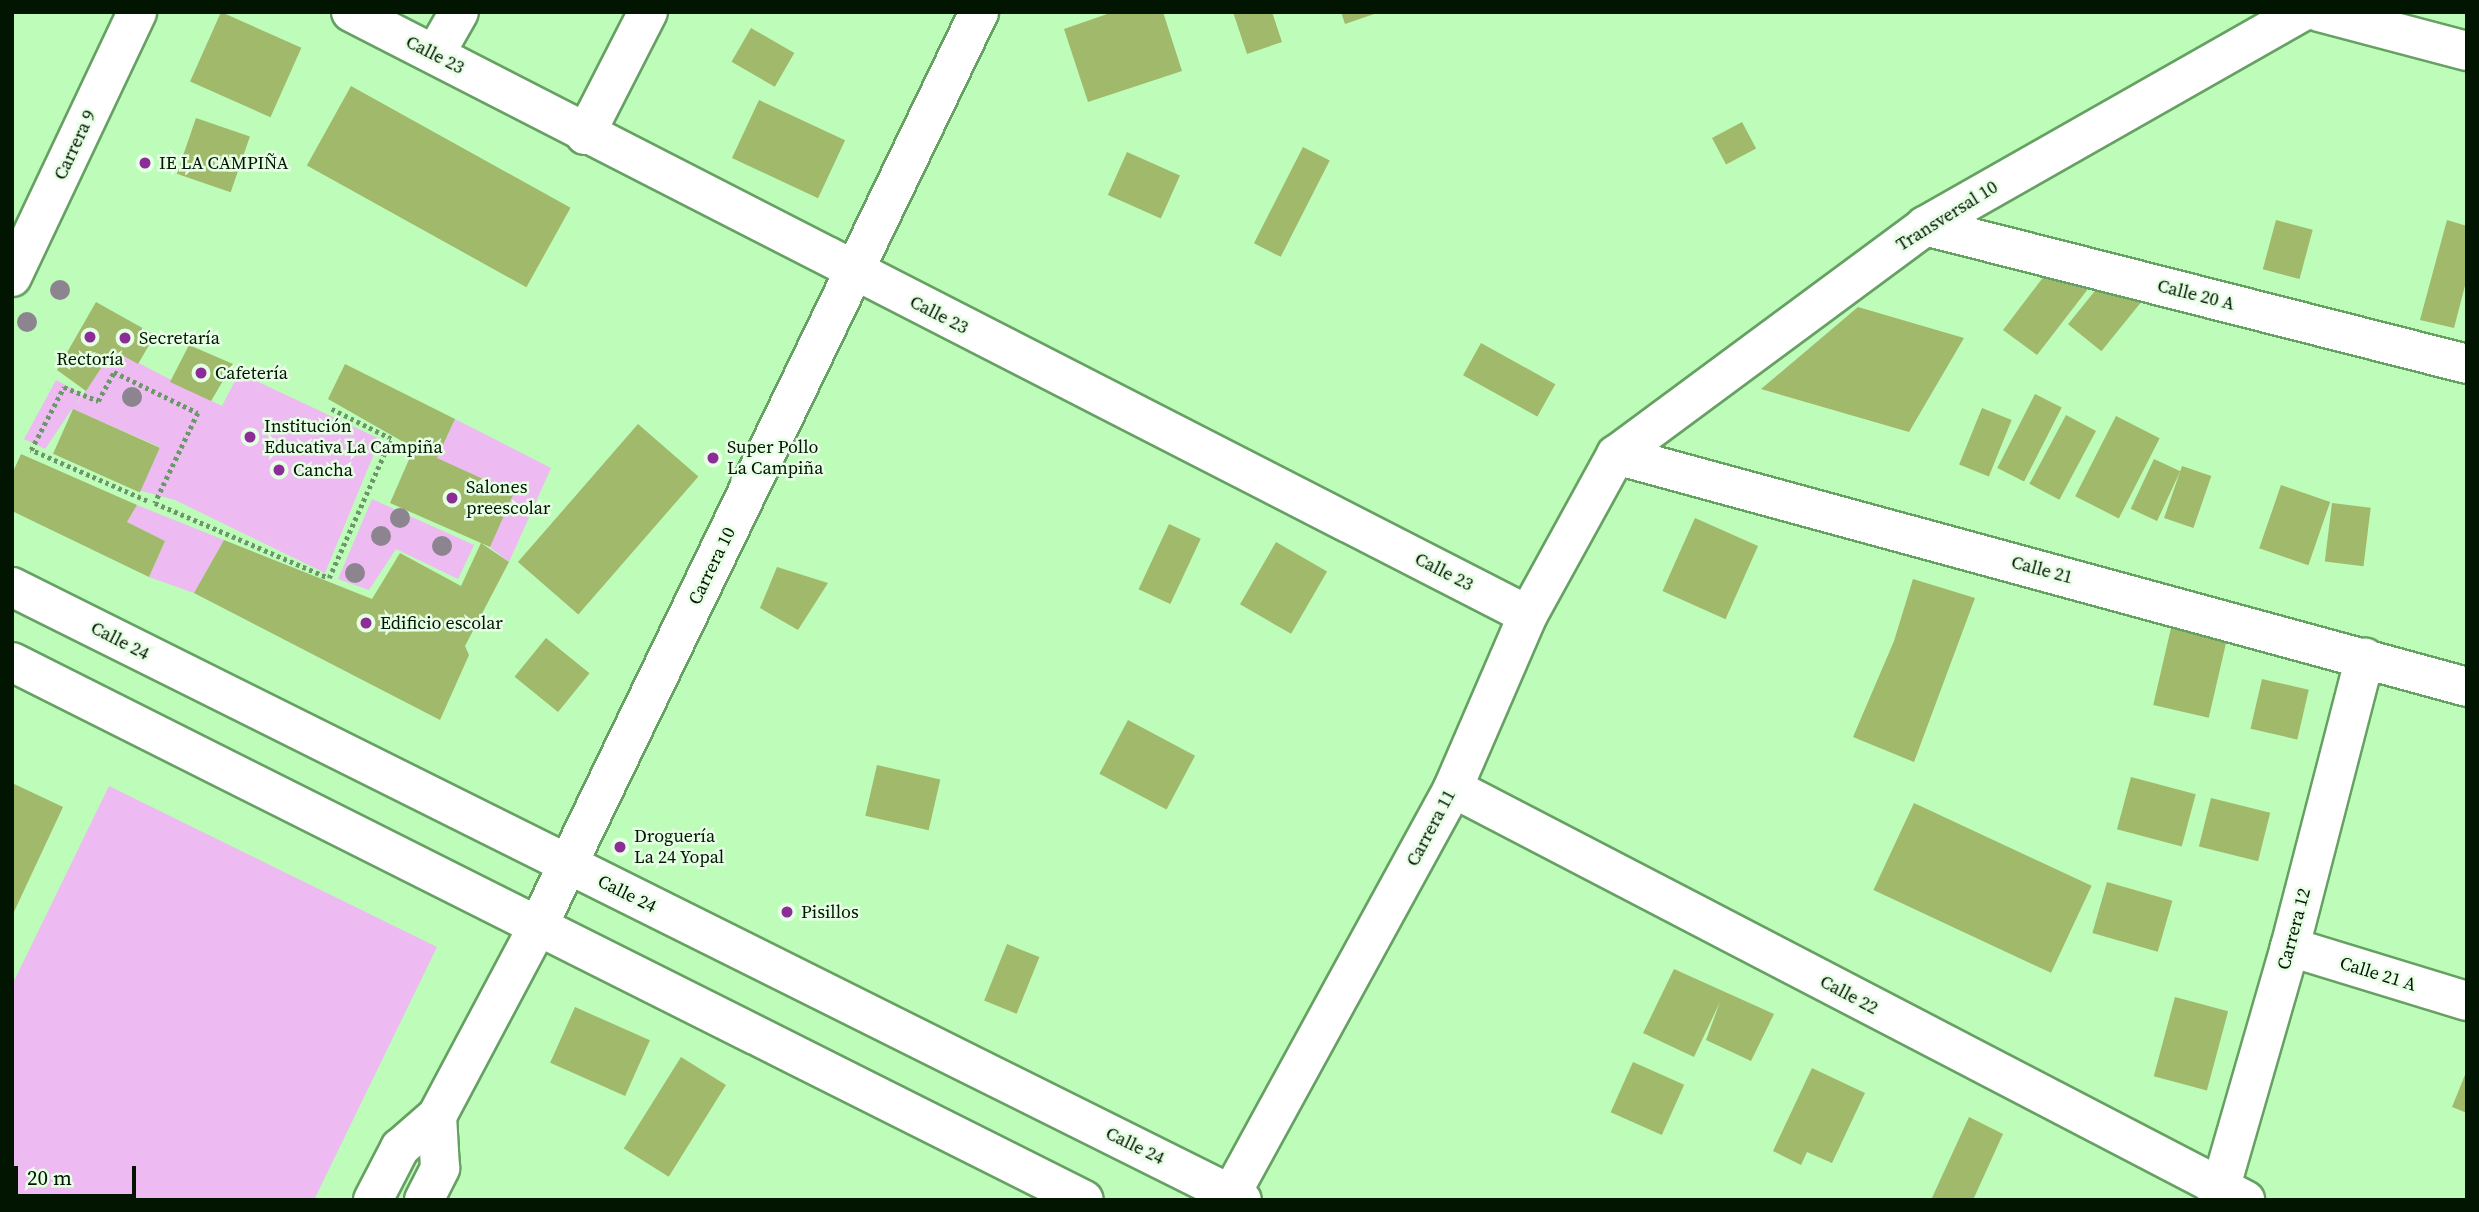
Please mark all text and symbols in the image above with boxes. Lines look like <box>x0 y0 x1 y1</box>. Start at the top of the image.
street label: Calle 23 <box>402 31 468 79</box>
street label: Carrera 9 <box>49 107 101 183</box>
place label: IE LA CAMPIÑA <box>159 152 289 174</box>
marker: IE LA CAMPIÑA <box>137 155 153 171</box>
street label: Transversal 10 <box>1892 176 2002 256</box>
street label: Calle 20 A <box>2155 275 2237 315</box>
street label: Calle 23 <box>906 291 972 339</box>
place label: Secretaría <box>139 327 220 349</box>
marker: Rectoría <box>82 329 98 345</box>
marker: Secretaría <box>117 330 133 346</box>
place label: Rectoría <box>56 348 124 370</box>
place label: Cafetería <box>215 362 288 384</box>
marker: Cafetería <box>193 365 209 381</box>
place label: Institución Educativa La Campiña <box>264 416 443 458</box>
marker: Institución Educativa La Campiña <box>242 429 258 445</box>
place label: Super Pollo La Campiña <box>727 437 823 480</box>
marker: Super Pollo La Campiña <box>705 450 721 466</box>
place label: Cancha <box>293 459 353 481</box>
marker: Cancha <box>271 462 287 478</box>
place label: Salones preescolar <box>466 477 550 520</box>
marker: Salones preescolar <box>444 490 460 506</box>
street label: Carrera 10 <box>684 524 740 608</box>
street label: Calle 23 <box>1411 548 1477 596</box>
street label: Calle 21 <box>2009 551 2075 589</box>
place label: Edificio escolar <box>380 612 503 634</box>
marker: Edificio escolar <box>358 615 374 631</box>
street label: Calle 24 <box>87 617 153 665</box>
street label: Carrera 11 <box>1402 786 1460 870</box>
place label: Droguería La 24 Yopal <box>634 826 725 868</box>
marker: Droguería La 24 Yopal <box>612 839 628 855</box>
street label: Calle 24 <box>594 871 660 917</box>
street label: Carrera 12 <box>2273 886 2315 972</box>
place label: Pisillos <box>801 901 859 923</box>
marker: Pisillos <box>779 904 795 920</box>
street label: Calle 21 A <box>2337 952 2419 996</box>
street label: Calle 22 <box>1816 971 1882 1019</box>
street label: Calle 24 <box>1102 1123 1168 1169</box>
scale bar <box>18 1152 140 1196</box>
text: 20 m <box>27 1163 72 1192</box>

